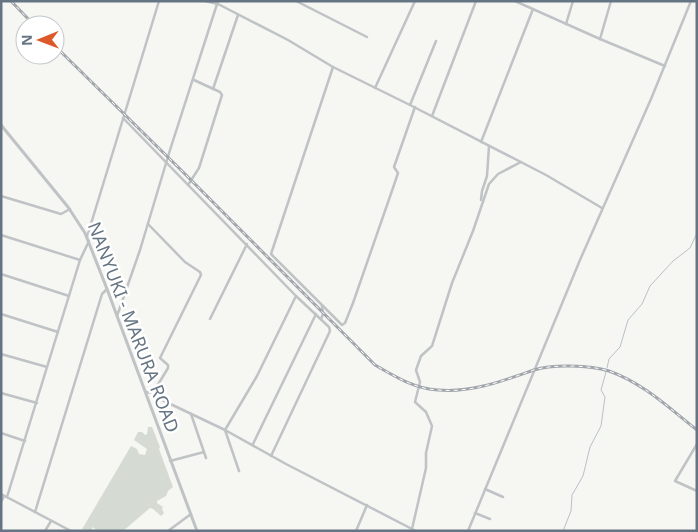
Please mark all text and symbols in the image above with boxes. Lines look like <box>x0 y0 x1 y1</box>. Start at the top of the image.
north arrow <box>15 15 65 65</box>
text: N <box>17 34 36 46</box>
street label: NANYUKI - MARURA ROAD <box>83 218 185 436</box>

